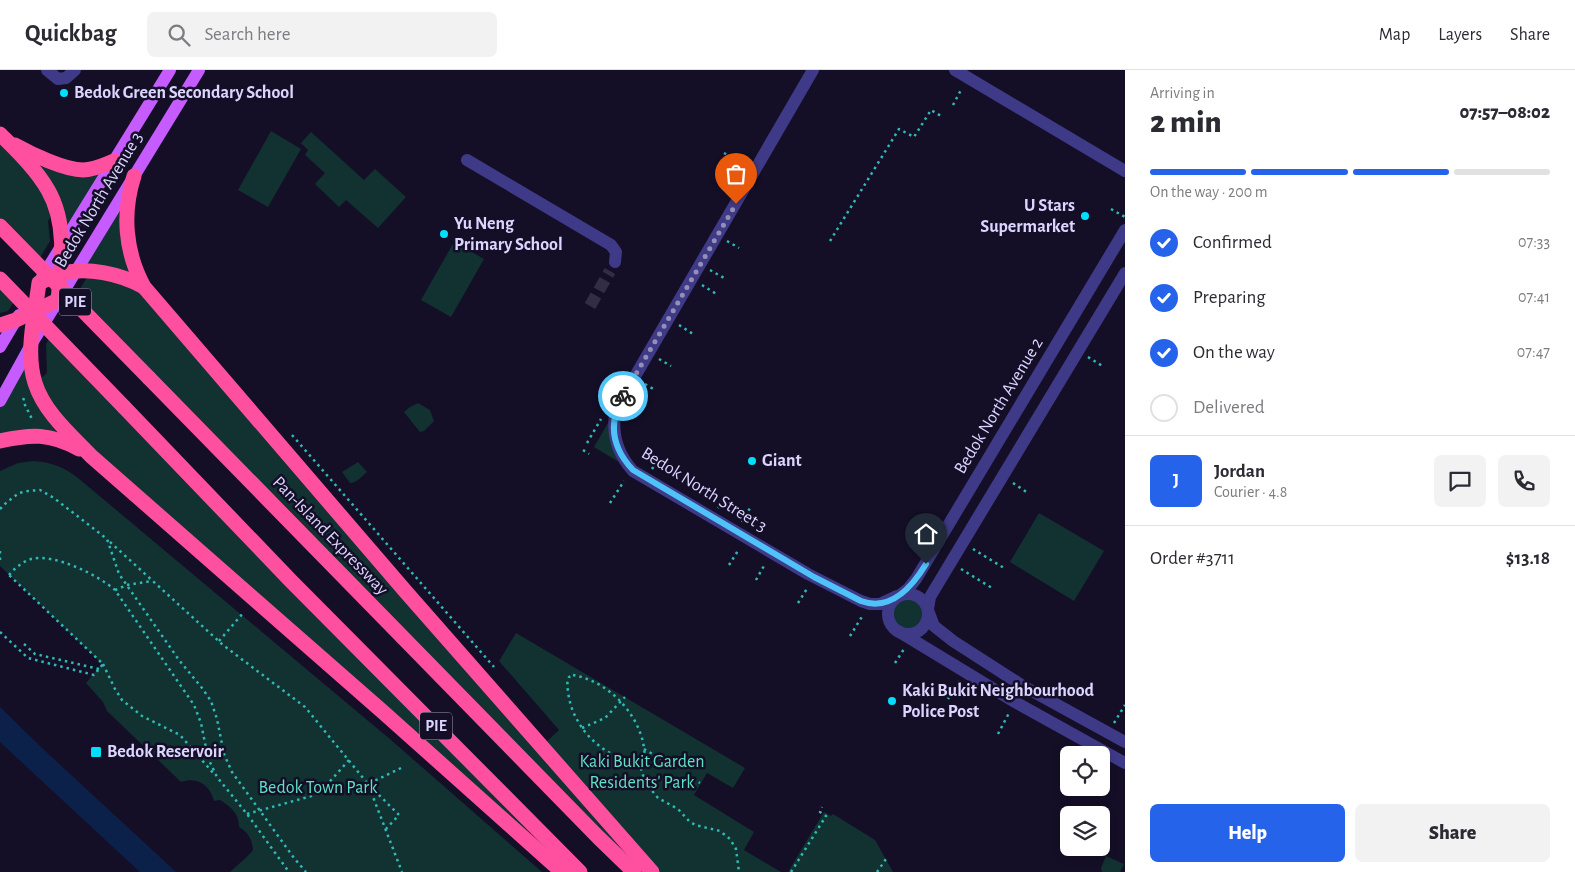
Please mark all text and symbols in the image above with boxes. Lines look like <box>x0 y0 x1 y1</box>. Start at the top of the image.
search box <box>147 12 497 57</box>
icon: search <box>165 21 193 49</box>
text: Quickbag <box>25 22 117 46</box>
text: Search here <box>205 25 290 44</box>
text: Map <box>1379 26 1410 44</box>
text: Layers <box>1438 26 1482 44</box>
text: Share <box>1510 26 1550 44</box>
place label: Bedok Green Secondary School <box>74 84 294 102</box>
text: Arriving in <box>1150 85 1215 101</box>
marker: Bedok Green Secondary School <box>58 87 70 99</box>
text: 07:57–08:02 <box>1460 103 1550 122</box>
text: 2 min <box>1150 106 1222 138</box>
street label: Bedok North Avenue 3 <box>52 129 146 271</box>
pin <box>715 153 757 204</box>
icon: bag <box>722 160 750 188</box>
text: On the way · 200 m <box>1150 184 1268 200</box>
place label: U Stars Supermarket <box>980 197 1075 236</box>
marker: U Stars Supermarket <box>1079 210 1091 222</box>
place label: Yu Neng Primary School <box>454 215 563 254</box>
marker: Yu Neng Primary School <box>438 228 450 240</box>
icon: check <box>1150 229 1178 257</box>
text: Confirmed <box>1193 233 1272 252</box>
text: 07:33 <box>1518 234 1550 250</box>
icon: check <box>1150 284 1178 312</box>
road number: PIE <box>59 288 91 316</box>
text: Preparing <box>1193 288 1266 307</box>
text: 07:41 <box>1518 289 1550 305</box>
street label: Bedok North Avenue 2 <box>951 335 1047 477</box>
icon: check <box>1150 339 1178 367</box>
text: On the way <box>1193 343 1275 362</box>
text: 07:47 <box>1517 344 1550 360</box>
courier <box>598 371 648 421</box>
icon: bike <box>609 382 637 410</box>
text: Delivered <box>1193 398 1265 417</box>
street label: Bedok North Street 3 <box>638 444 770 536</box>
place label: Giant <box>762 452 802 470</box>
marker: Giant <box>746 455 758 467</box>
button: chat <box>1434 455 1486 507</box>
button: phone <box>1498 455 1550 507</box>
text: Jordan <box>1214 462 1265 481</box>
text: J <box>1173 471 1179 490</box>
street label: Pan-Island Expressway <box>269 473 391 599</box>
text: Courier · 4.8 <box>1214 484 1287 500</box>
pin <box>905 513 947 564</box>
icon: home <box>912 520 940 548</box>
text: Order #3711 <box>1150 549 1235 568</box>
text: $13.18 <box>1506 549 1550 568</box>
place label: Kaki Bukit Neighbourhood Police Post <box>902 682 1095 721</box>
marker: Kaki Bukit Neighbourhood Police Post <box>886 695 898 707</box>
road number: PIE <box>420 712 452 739</box>
place label: Bedok Reservoir <box>107 743 224 761</box>
marker: Bedok Reservoir <box>89 745 103 759</box>
map controls <box>1060 746 1110 856</box>
button: locate <box>1060 746 1110 796</box>
park label: Kaki Bukit Garden Residents' Park <box>579 753 705 792</box>
park label: Bedok Town Park <box>259 779 378 797</box>
button: Help <box>1150 804 1345 862</box>
button: Share <box>1355 804 1550 862</box>
button: layers <box>1060 806 1110 856</box>

